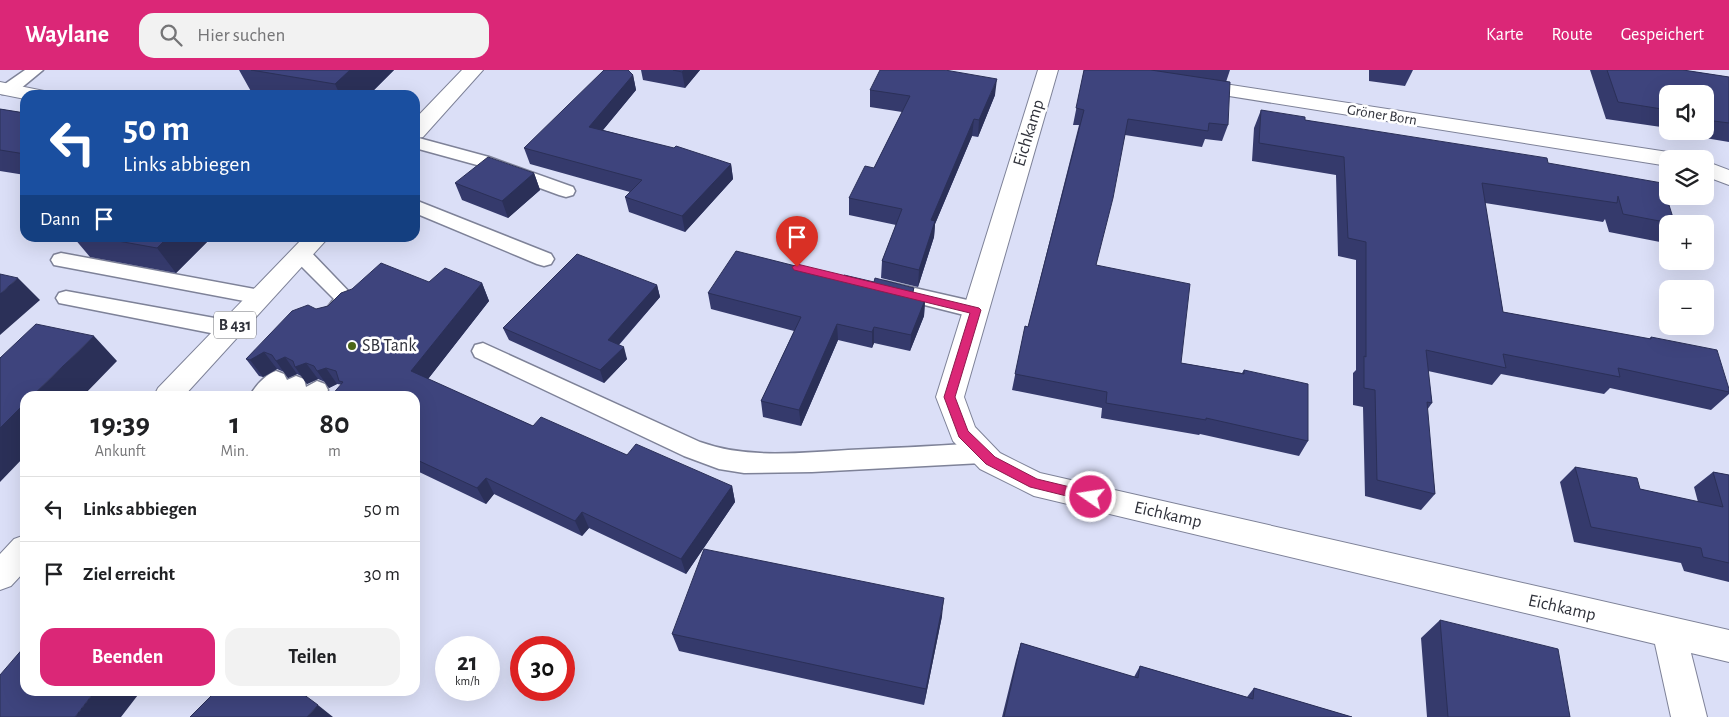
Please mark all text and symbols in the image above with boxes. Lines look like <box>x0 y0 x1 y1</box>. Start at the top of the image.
search box <box>139 13 489 58</box>
icon: search <box>157 21 185 49</box>
text: Waylane <box>25 23 109 47</box>
text: Hier suchen <box>197 26 285 45</box>
text: Karte <box>1486 26 1523 44</box>
text: Route <box>1551 26 1593 44</box>
text: Gespeichert <box>1621 26 1704 44</box>
map controls <box>1659 85 1714 335</box>
button: sound <box>1659 85 1714 140</box>
street label: Eichkamp <box>1010 97 1048 169</box>
street label: Gröner Born <box>1346 102 1418 128</box>
icon: left <box>40 110 105 175</box>
text: 50 m <box>123 112 190 147</box>
button: layers <box>1659 150 1714 205</box>
text: Links abbiegen <box>123 153 251 175</box>
icon: arrive <box>90 205 118 233</box>
text: Dann <box>40 210 80 229</box>
button: + <box>1659 215 1714 270</box>
pin <box>776 216 818 267</box>
icon: arrive <box>783 223 811 251</box>
button: − <box>1659 280 1714 335</box>
road number: B 431 <box>214 312 256 338</box>
place label: SB Tank <box>362 337 417 355</box>
marker: SB Tank <box>346 340 358 352</box>
text: 19:39 <box>90 409 150 439</box>
text: 1 <box>229 409 240 439</box>
text: 80 <box>319 409 350 439</box>
text: Ankunft <box>95 443 146 459</box>
text: Min. <box>220 443 249 459</box>
text: m <box>328 443 341 459</box>
position arrow <box>1064 470 1116 522</box>
icon: left <box>40 495 68 523</box>
street label: Eichkamp <box>1132 498 1204 532</box>
text: Links abbiegen <box>83 500 197 519</box>
text: 50 m <box>364 500 400 519</box>
icon: arrive <box>40 560 68 588</box>
text: Ziel erreicht <box>83 565 175 584</box>
text: 30 m <box>364 565 400 584</box>
street label: Eichkamp <box>1526 591 1598 625</box>
button: Beenden <box>40 628 215 686</box>
button: Teilen <box>225 628 400 686</box>
speed limit sign: 30 <box>510 636 575 701</box>
text: 21 <box>457 650 478 675</box>
text: km/h <box>455 675 480 687</box>

